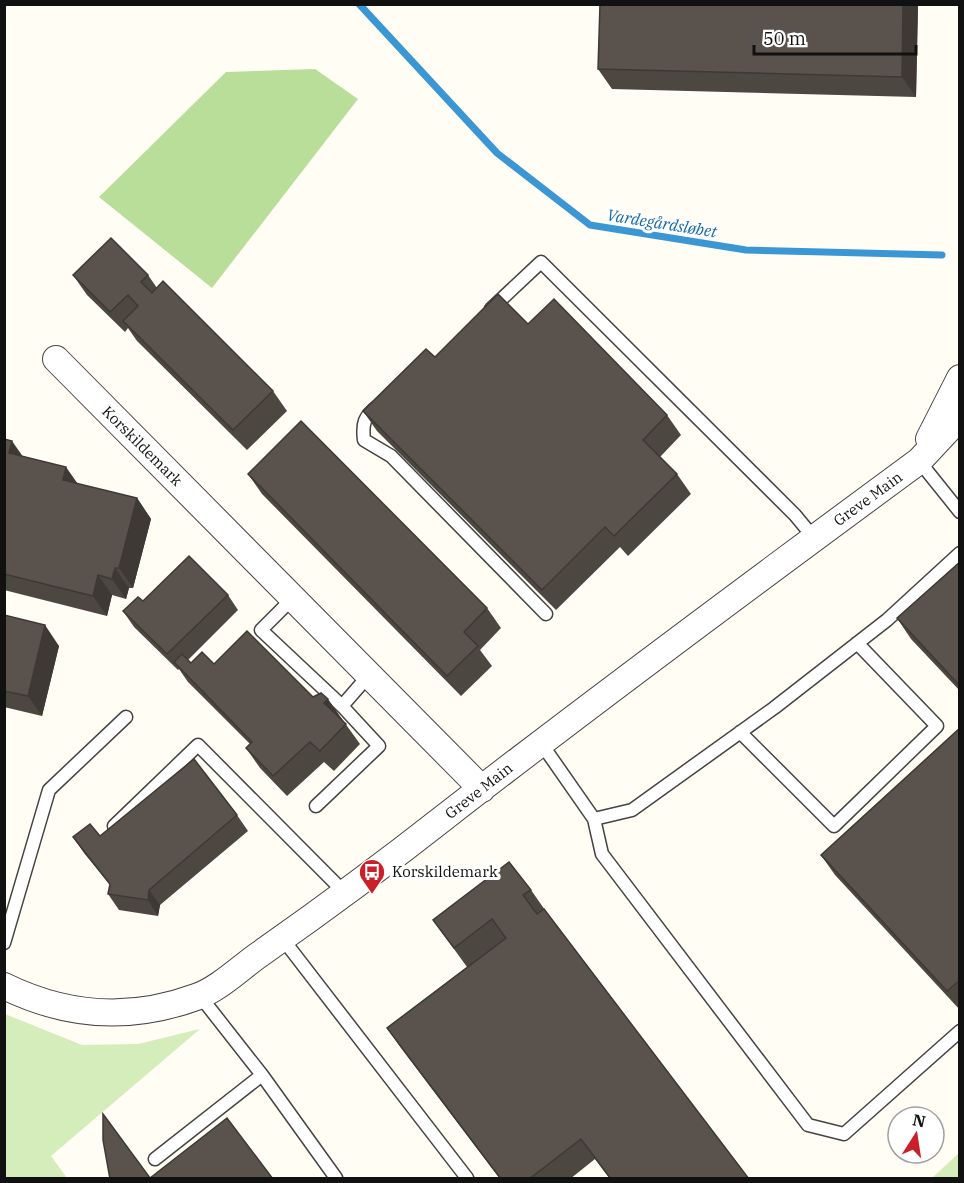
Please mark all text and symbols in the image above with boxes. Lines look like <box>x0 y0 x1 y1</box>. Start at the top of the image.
scale bar <box>754 18 916 56</box>
text: 50 m <box>763 27 806 50</box>
water label: Vardegårdsløbet <box>606 204 720 242</box>
street label: Korskildemark <box>98 402 187 490</box>
street label: Greve Main <box>830 467 906 530</box>
street label: Greve Main <box>441 758 517 823</box>
bus stop icon: Korskildemark <box>357 857 387 895</box>
place label: Korskildemark <box>392 862 498 881</box>
north arrow <box>886 1105 946 1165</box>
text: N <box>911 1109 927 1131</box>

